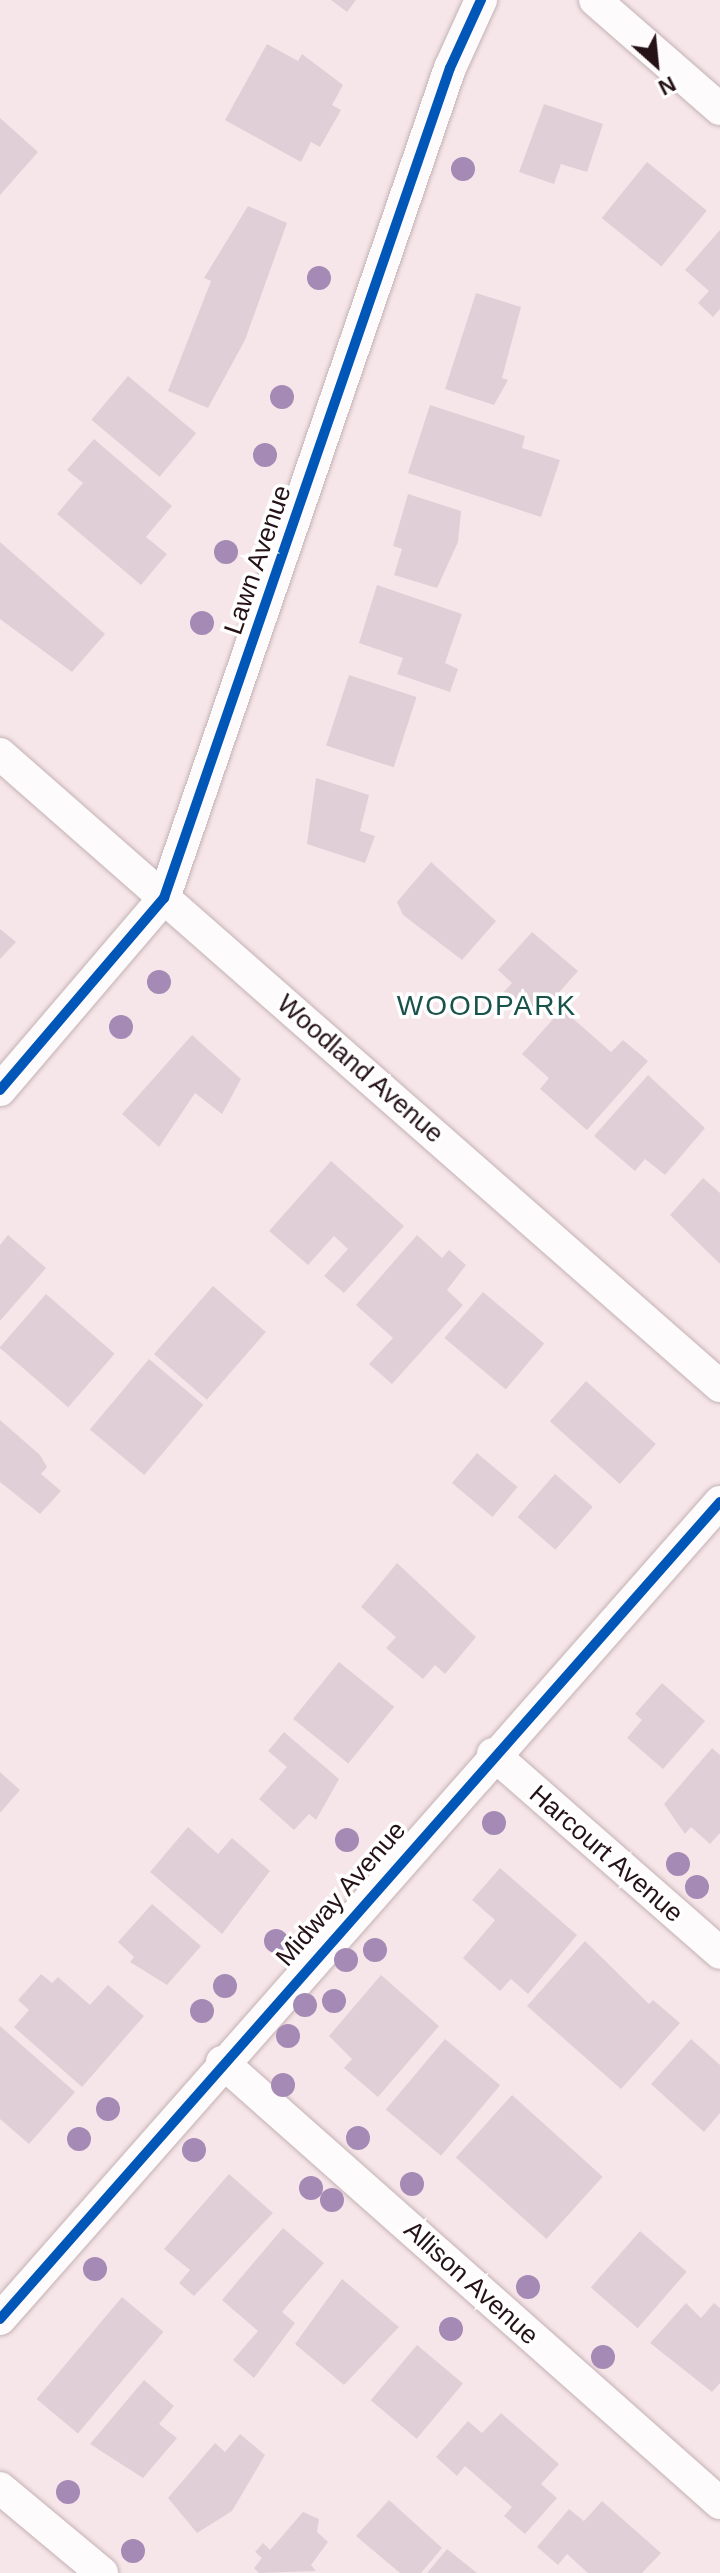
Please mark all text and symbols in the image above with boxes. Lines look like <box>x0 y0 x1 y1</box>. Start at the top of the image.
north arrow <box>616 24 696 104</box>
text: N <box>654 71 680 101</box>
street label: Lawn Avenue <box>218 481 298 639</box>
street label: Woodland Avenue <box>270 988 450 1150</box>
district label: WOODPARK <box>397 989 577 1023</box>
street label: Harcourt Avenue <box>522 1778 690 1930</box>
street label: Midway Avenue <box>269 1815 413 1973</box>
street label: Allison Avenue <box>397 2214 545 2352</box>

